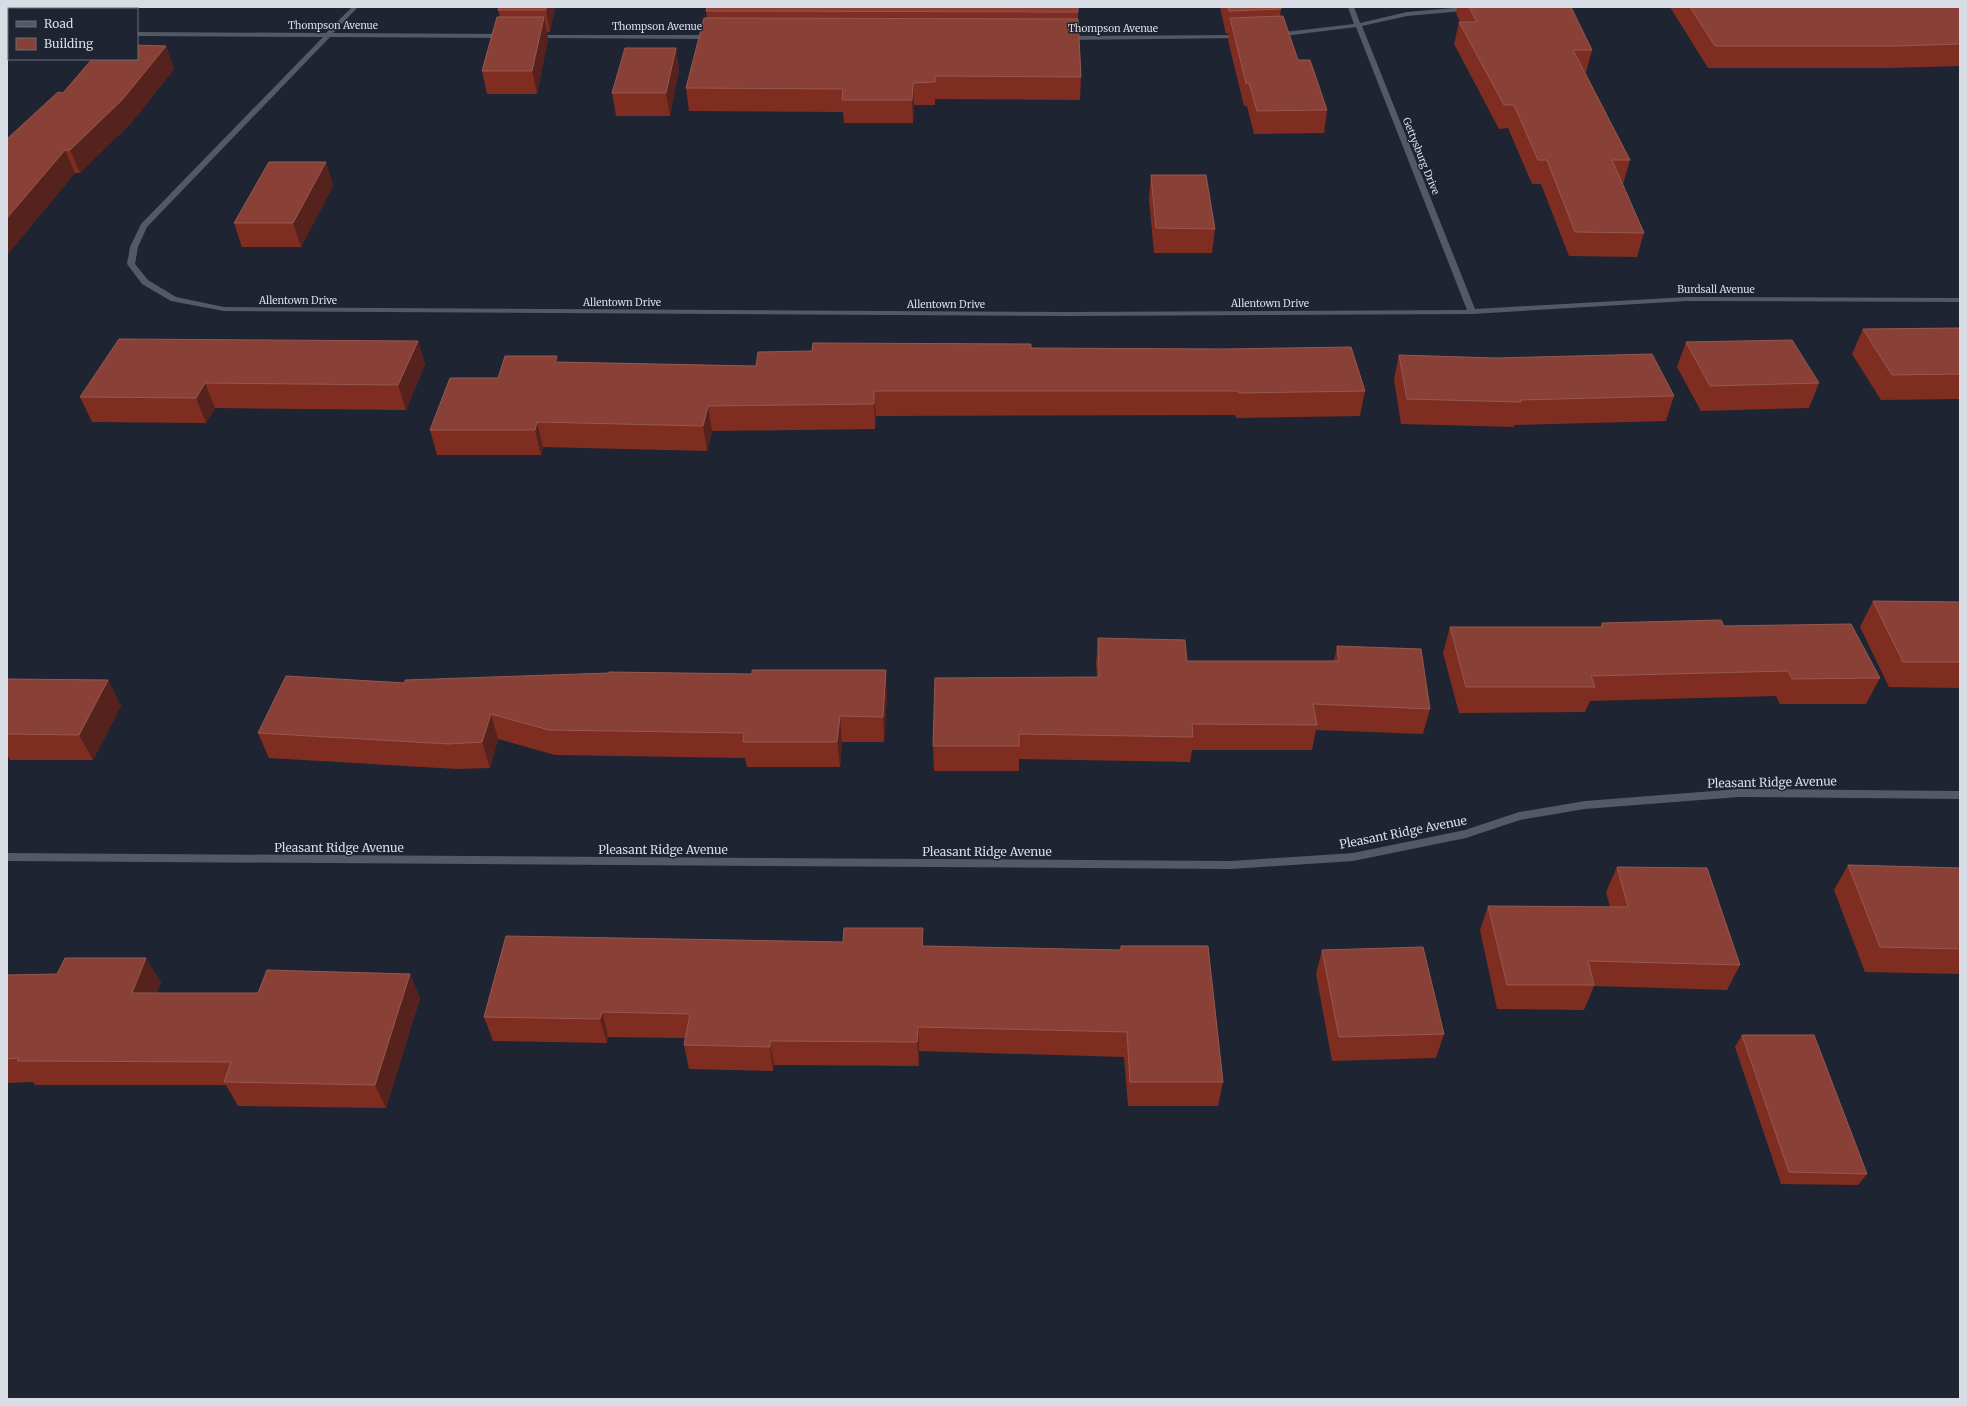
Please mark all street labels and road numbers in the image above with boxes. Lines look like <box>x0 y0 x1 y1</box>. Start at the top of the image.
street label: Thompson Avenue <box>288 19 378 32</box>
street label: Thompson Avenue <box>612 20 702 33</box>
street label: Thompson Avenue <box>1068 22 1158 35</box>
street label: Gettysburg Drive <box>1400 116 1442 196</box>
street label: Burdsall Avenue <box>1677 283 1755 296</box>
street label: Allentown Drive <box>258 294 337 307</box>
street label: Allentown Drive <box>582 296 661 309</box>
street label: Allentown Drive <box>1230 297 1309 310</box>
street label: Allentown Drive <box>906 298 985 311</box>
street label: Pleasant Ridge Avenue <box>1707 773 1837 791</box>
street label: Pleasant Ridge Avenue <box>1338 812 1468 852</box>
street label: Pleasant Ridge Avenue <box>274 840 404 855</box>
street label: Pleasant Ridge Avenue <box>598 842 728 857</box>
street label: Pleasant Ridge Avenue <box>922 844 1052 859</box>

